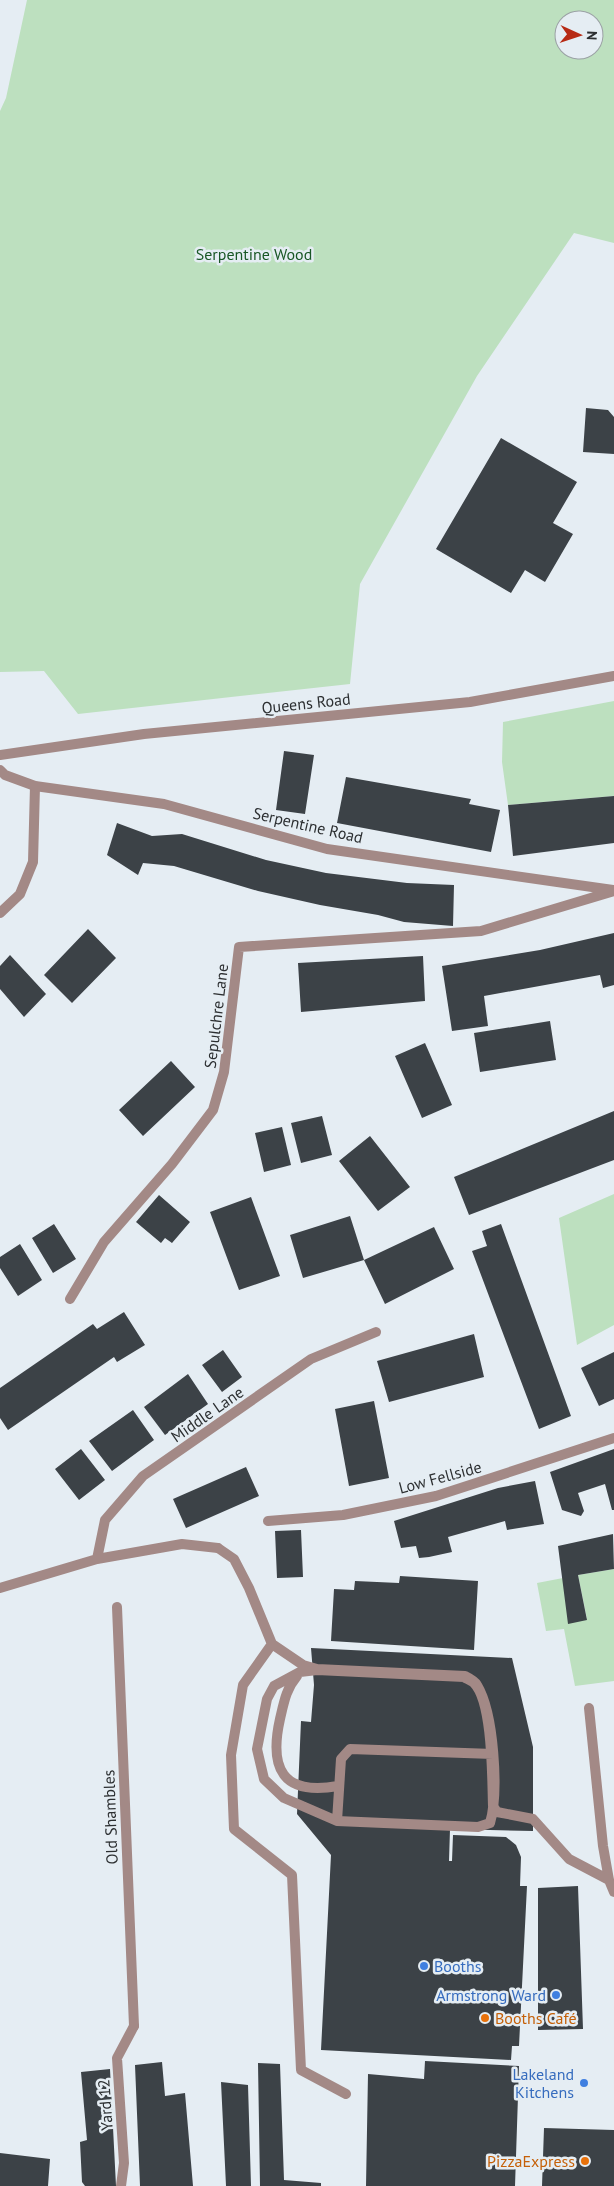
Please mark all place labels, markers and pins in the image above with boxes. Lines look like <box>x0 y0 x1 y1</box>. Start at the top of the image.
place label: Booths <box>434 1956 482 1976</box>
marker: Booths <box>418 1960 430 1972</box>
place label: Armstrong Ward <box>436 1985 546 2005</box>
marker: Armstrong Ward <box>550 1989 562 2001</box>
place label: Booths Café <box>495 2008 577 2028</box>
marker: Booths Café <box>479 2012 491 2024</box>
place label: Lakeland Kitchens <box>513 2064 574 2102</box>
marker: Lakeland Kitchens <box>578 2077 590 2089</box>
place label: PizzaExpress <box>487 2151 575 2171</box>
marker: PizzaExpress <box>579 2155 591 2167</box>

